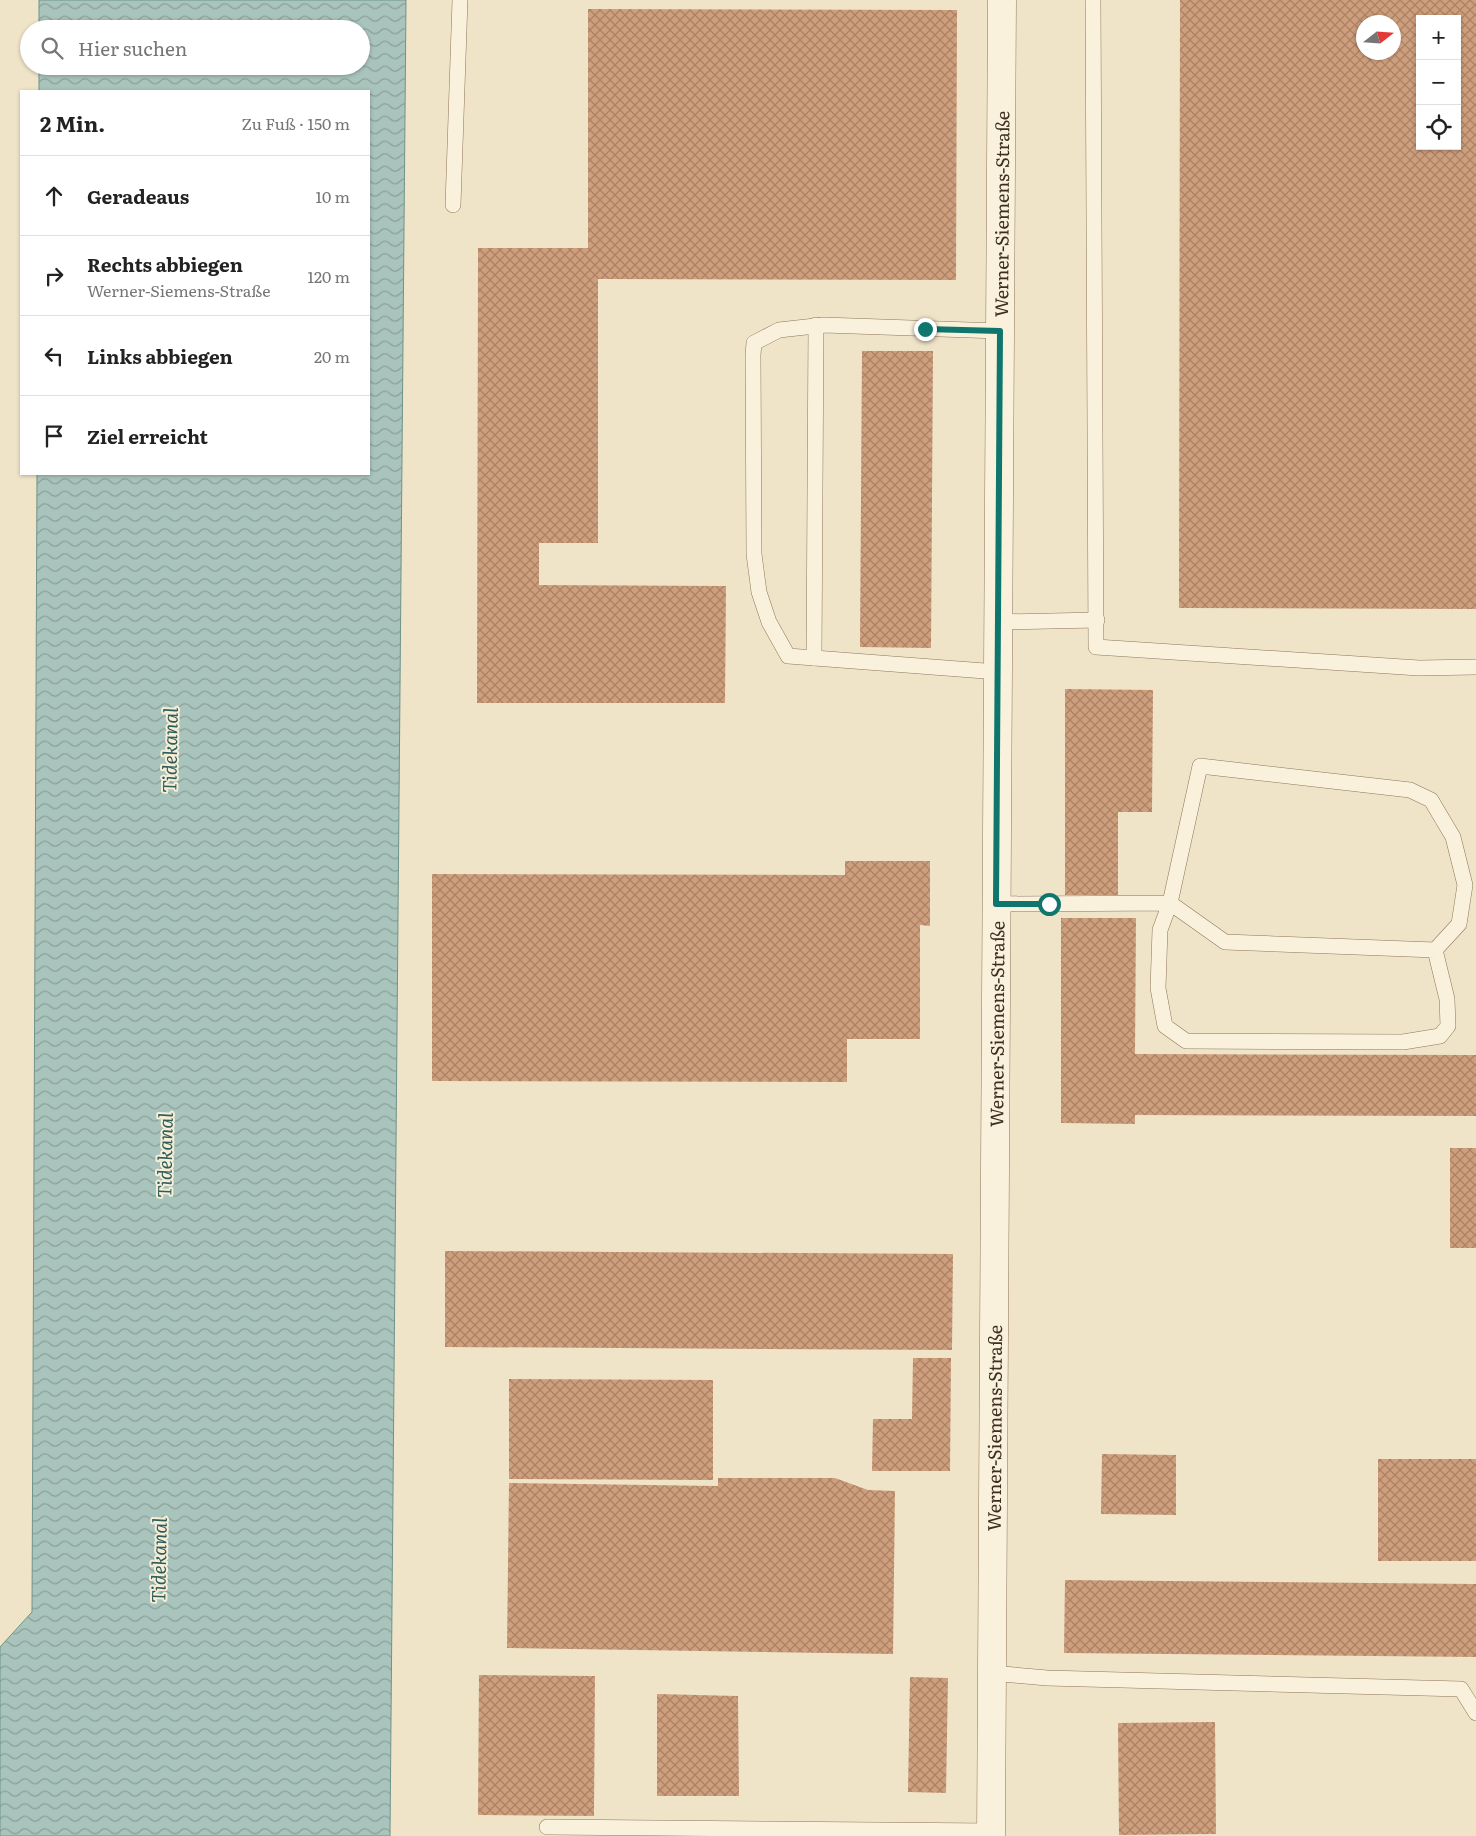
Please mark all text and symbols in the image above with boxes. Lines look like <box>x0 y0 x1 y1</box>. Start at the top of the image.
north arrow <box>1356 15 1401 60</box>
map controls <box>1416 15 1461 150</box>
button: + <box>1416 15 1461 60</box>
search box <box>20 20 370 75</box>
icon: search <box>38 34 66 62</box>
text: Hier suchen <box>78 34 187 62</box>
button: − <box>1416 60 1461 105</box>
button: locate <box>1416 105 1461 150</box>
text: 2 Min. <box>40 107 105 138</box>
text: Zu Fuß · 150 m <box>241 111 350 135</box>
street label: Werner-Siemens-Straße <box>987 111 1015 317</box>
icon: ahead <box>40 182 68 210</box>
text: Geradeaus <box>87 182 189 210</box>
text: 10 m <box>316 184 350 208</box>
text: Rechts abbiegen <box>87 250 243 278</box>
icon: right <box>40 262 68 290</box>
text: 120 m <box>307 264 350 288</box>
text: Werner-Siemens-Straße <box>87 278 270 302</box>
route end <box>914 318 937 341</box>
icon: left <box>40 342 68 370</box>
text: Links abbiegen <box>87 342 233 370</box>
text: 20 m <box>314 344 350 368</box>
icon: arrive <box>40 422 68 450</box>
text: Ziel erreicht <box>87 422 208 450</box>
water label: Tidekanal <box>154 707 184 793</box>
route start <box>1038 893 1061 916</box>
street label: Werner-Siemens-Straße <box>982 921 1010 1127</box>
water label: Tidekanal <box>149 1112 179 1198</box>
street label: Werner-Siemens-Straße <box>979 1325 1008 1531</box>
water label: Tidekanal <box>143 1517 173 1603</box>

